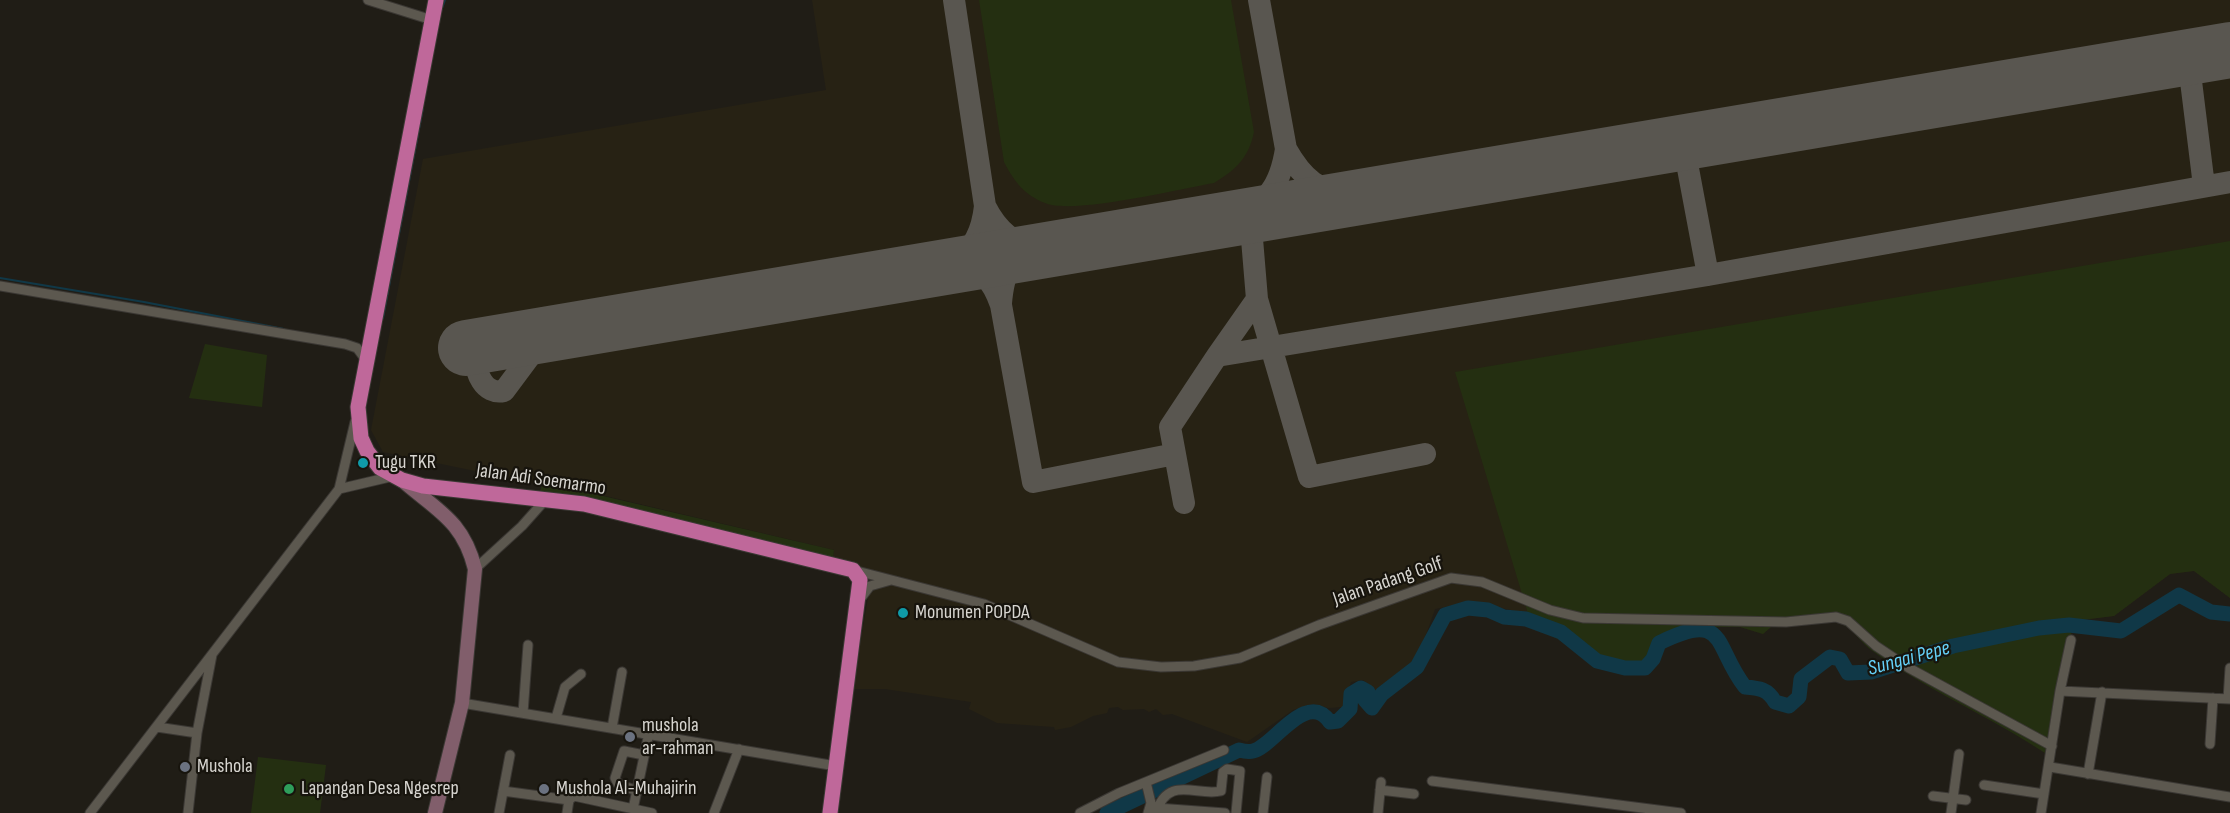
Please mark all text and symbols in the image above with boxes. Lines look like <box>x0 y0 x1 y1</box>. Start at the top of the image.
place label: Tugu TKR <box>375 451 436 475</box>
marker: Tugu TKR <box>356 456 370 470</box>
street label: Jalan Adi Soemarmo <box>475 459 607 501</box>
street label: Jalan Padang Golf <box>1330 552 1446 612</box>
place label: Monumen POPDA <box>915 601 1030 625</box>
marker: Monumen POPDA <box>896 606 910 620</box>
water label: Sungai Pepe <box>1865 636 1953 682</box>
place label: mushola ar-rahman <box>642 714 713 761</box>
marker: mushola ar-rahman <box>623 730 637 744</box>
place label: Mushola <box>197 755 253 779</box>
marker: Mushola <box>178 760 192 774</box>
place label: Lapangan Desa Ngesrep <box>301 777 459 801</box>
place label: Mushola Al-Muhajirin <box>556 777 697 801</box>
marker: Lapangan Desa Ngesrep <box>282 782 296 796</box>
marker: Mushola Al-Muhajirin <box>537 782 551 796</box>

